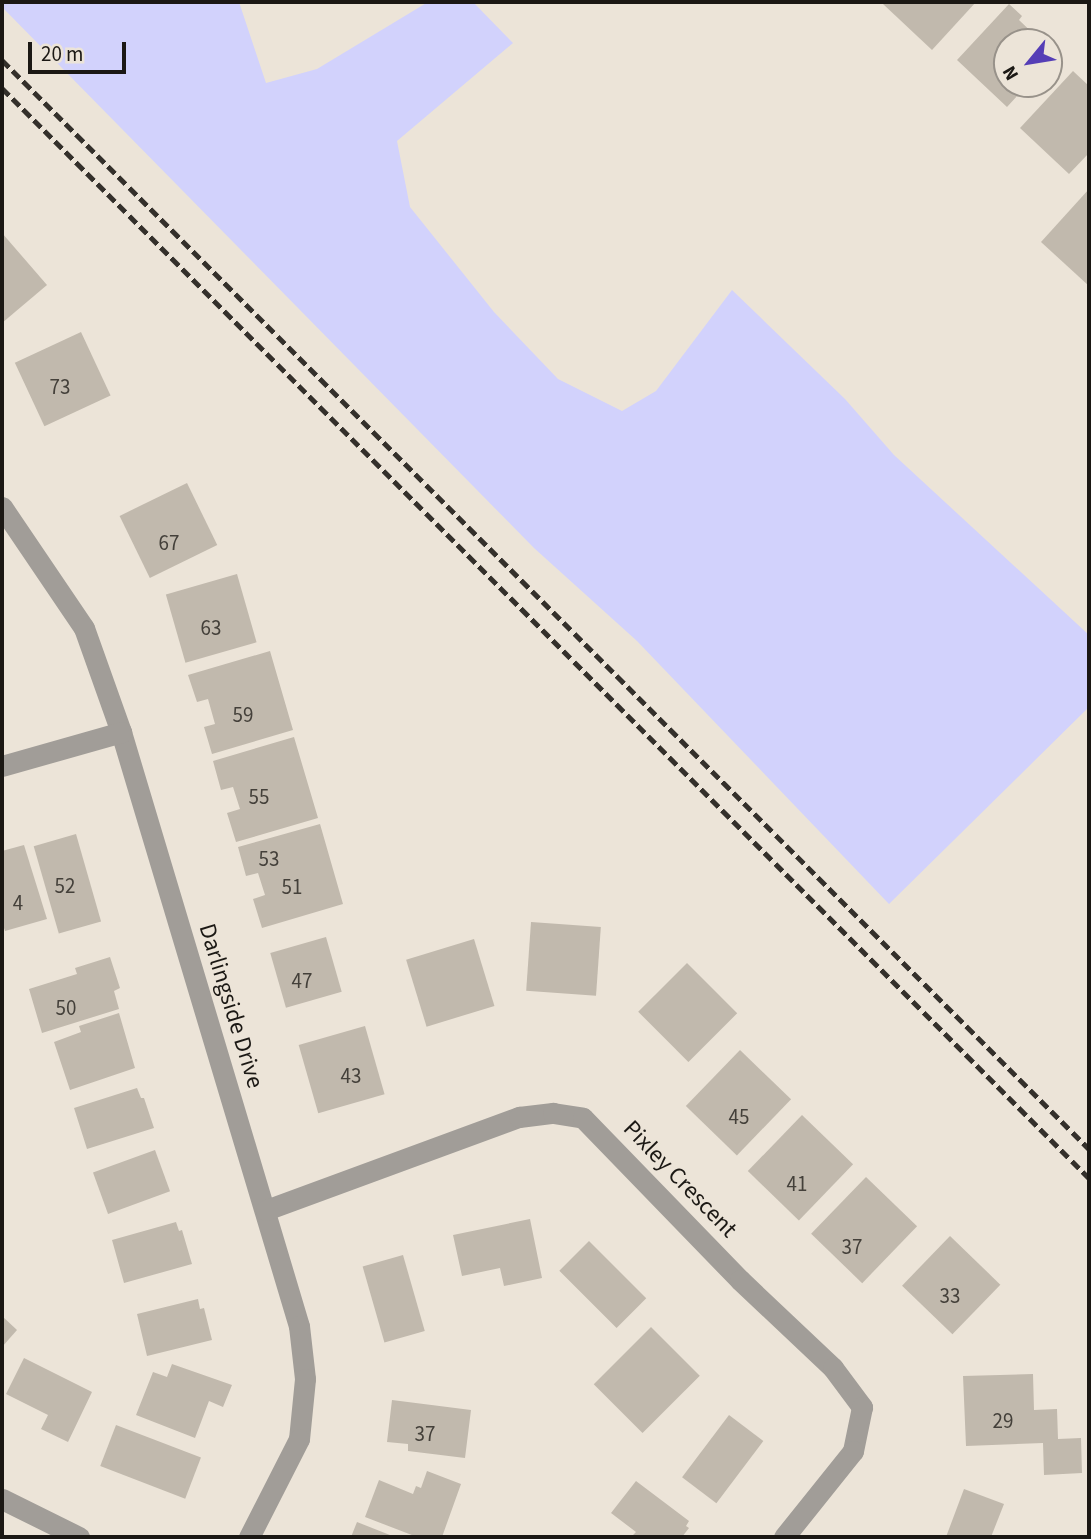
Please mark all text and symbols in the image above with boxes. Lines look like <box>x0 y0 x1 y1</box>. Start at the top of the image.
scale bar <box>32 28 130 72</box>
north arrow <box>993 28 1063 98</box>
text: 20 m <box>41 39 83 69</box>
text: N <box>996 61 1026 85</box>
house number: 73 <box>50 374 70 400</box>
house number: 67 <box>159 530 179 556</box>
house number: 63 <box>201 615 221 641</box>
house number: 59 <box>233 702 253 728</box>
house number: 55 <box>249 784 269 810</box>
house number: 53 <box>259 846 279 872</box>
house number: 52 <box>55 873 75 899</box>
house number: 51 <box>282 874 302 900</box>
house number: 4 <box>13 890 23 916</box>
street label: Darlingside Drive <box>192 920 270 1092</box>
house number: 47 <box>292 968 312 994</box>
house number: 50 <box>56 995 76 1021</box>
house number: 43 <box>341 1063 361 1089</box>
house number: 45 <box>729 1104 749 1130</box>
street label: Pixley Crescent <box>617 1114 743 1244</box>
house number: 41 <box>787 1171 807 1197</box>
house number: 37 <box>842 1234 862 1260</box>
house number: 33 <box>940 1283 960 1309</box>
house number: 29 <box>993 1408 1013 1434</box>
house number: 37 <box>415 1421 435 1447</box>

